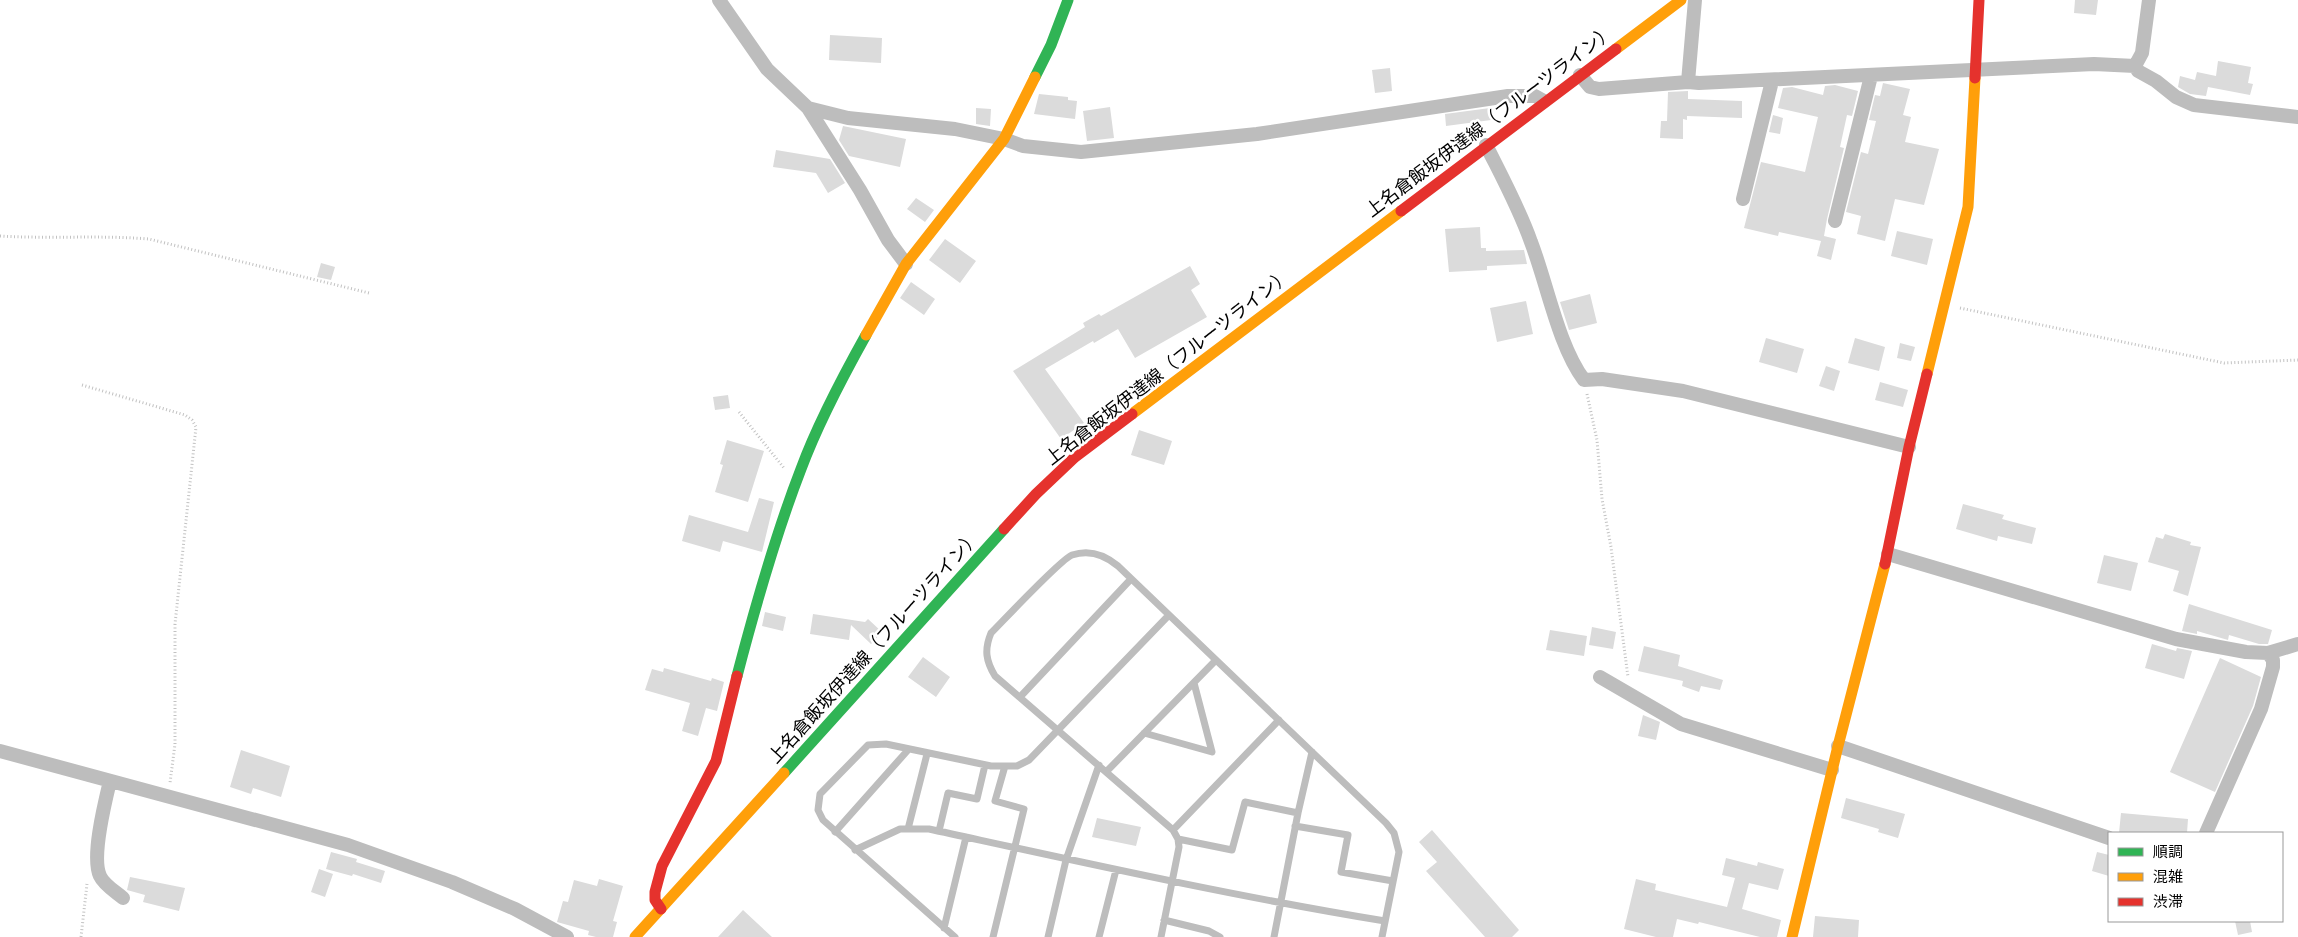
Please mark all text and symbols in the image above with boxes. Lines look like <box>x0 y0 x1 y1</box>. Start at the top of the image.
street label: 上名倉飯坂伊達線（フルーツライン） <box>1361 19 1619 222</box>
street label: 上名倉飯坂伊達線（フルーツライン） <box>1040 263 1295 470</box>
street label: 上名倉飯坂伊達線（フルーツライン） <box>763 525 984 768</box>
legend <box>2108 832 2283 922</box>
text: 順調 <box>2153 842 2183 861</box>
text: 混雑 <box>2153 867 2183 886</box>
text: 渋滞 <box>2153 892 2183 911</box>

